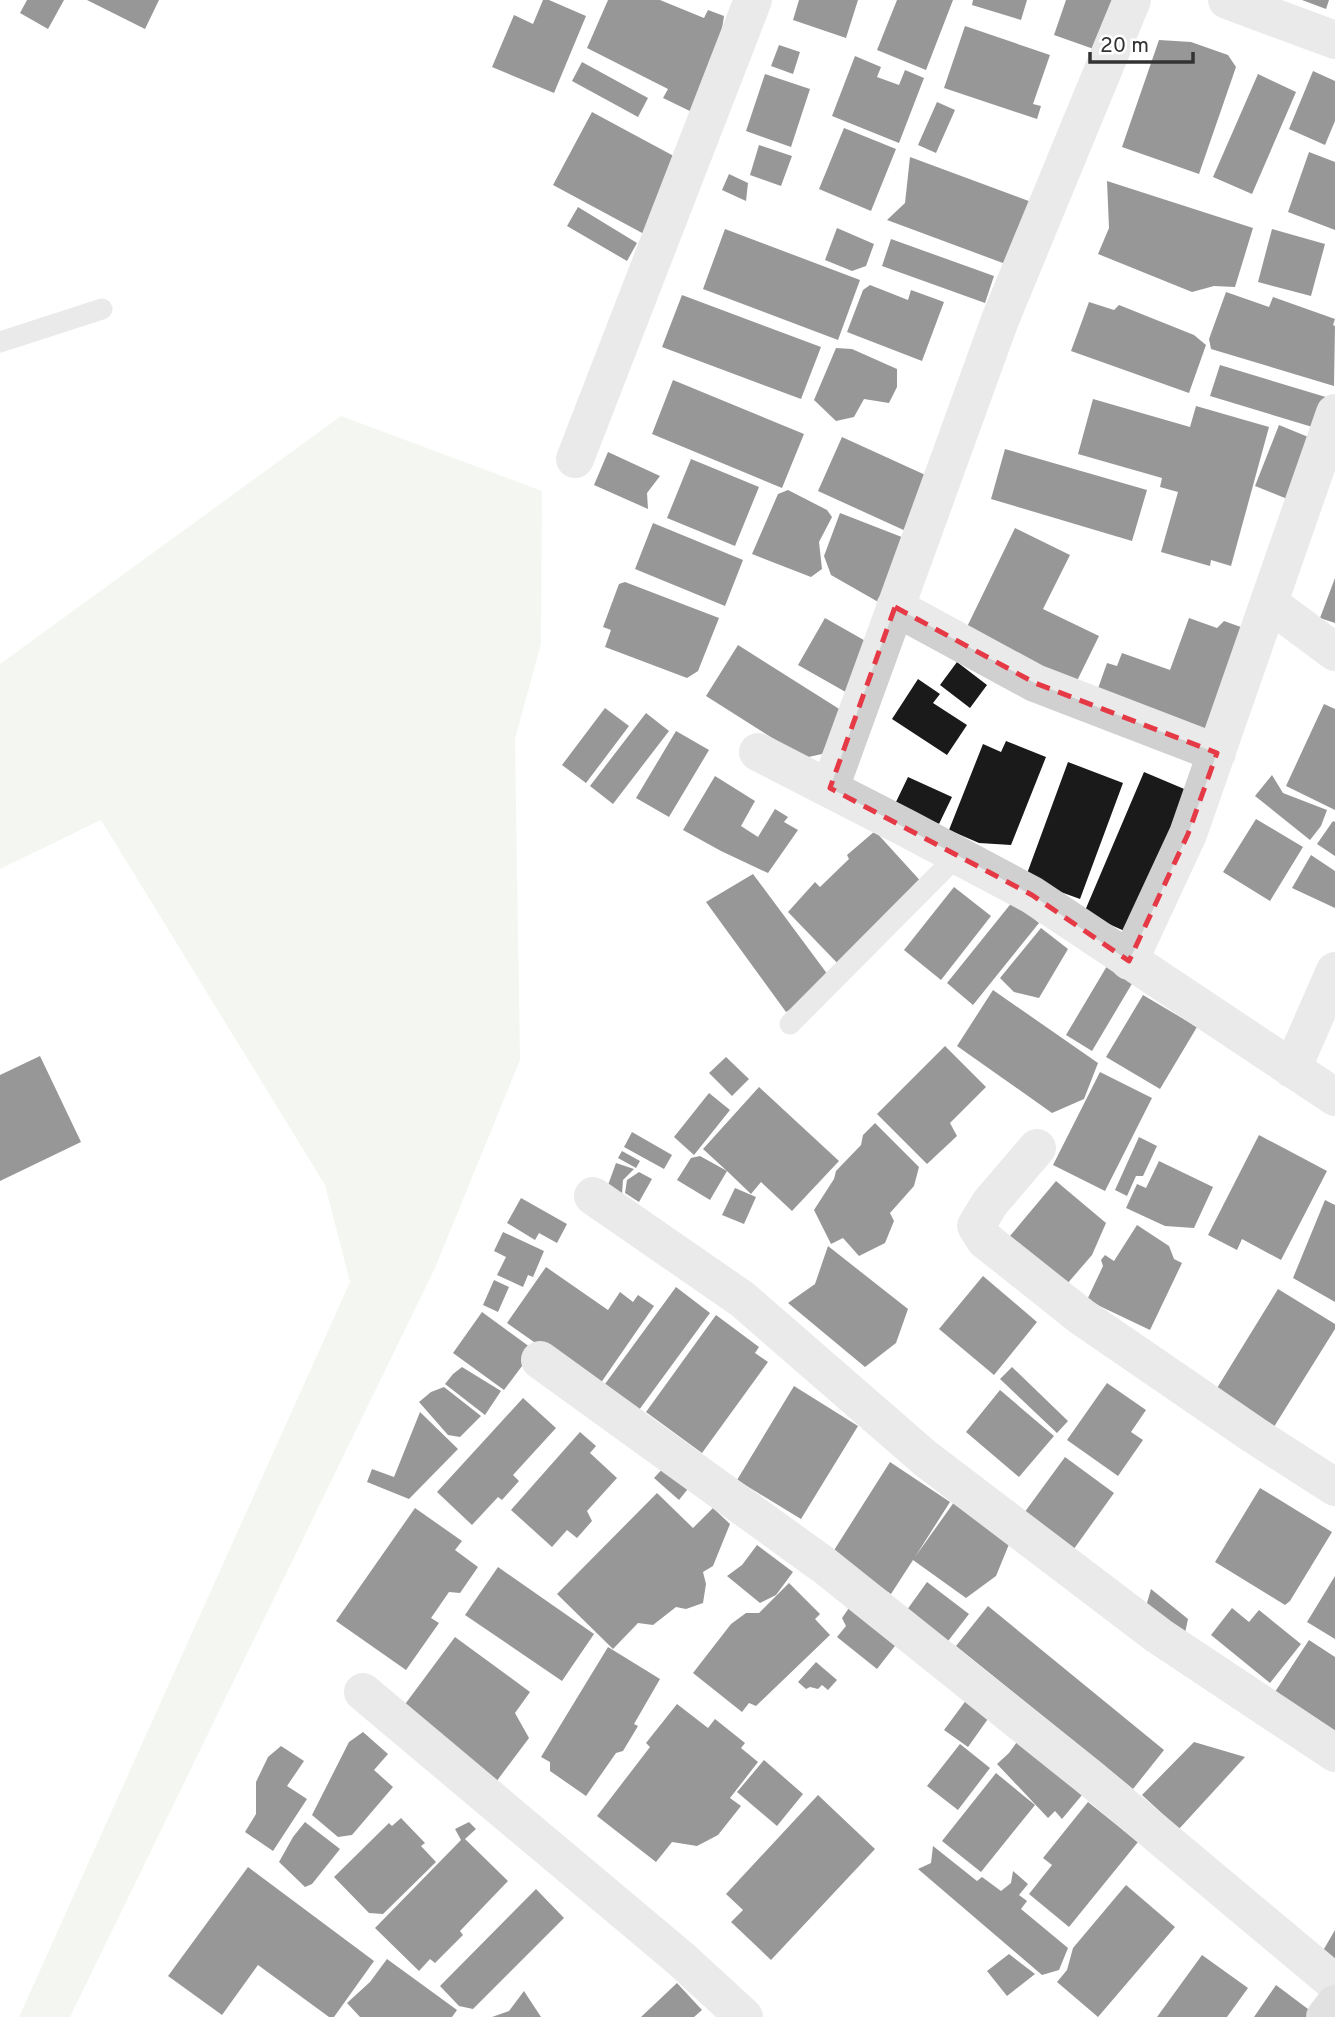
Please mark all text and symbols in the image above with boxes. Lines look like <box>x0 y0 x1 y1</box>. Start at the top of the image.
scale bar <box>1090 21 1193 65</box>
text: 20 m <box>1100 33 1149 60</box>

